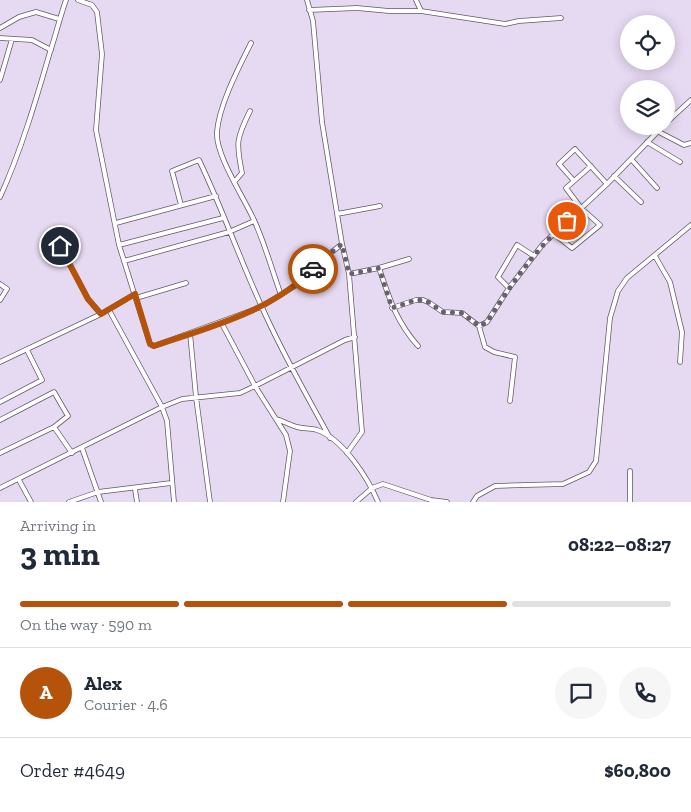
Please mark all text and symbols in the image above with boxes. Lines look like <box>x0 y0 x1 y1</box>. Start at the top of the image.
map controls <box>620 15 675 135</box>
button: locate <box>620 15 675 70</box>
button: layers <box>620 80 675 135</box>
pin <box>546 200 588 242</box>
icon: bag <box>553 207 581 235</box>
pin <box>39 225 81 267</box>
icon: home <box>46 232 74 260</box>
courier <box>288 244 338 294</box>
icon: car <box>299 255 327 283</box>
text: Arriving in <box>20 516 96 535</box>
text: 08:22–08:27 <box>568 533 671 556</box>
text: 3 min <box>20 535 100 573</box>
text: On the way · 590 m <box>20 615 152 634</box>
button: chat <box>555 667 607 719</box>
button: phone <box>619 667 671 719</box>
text: Alex <box>84 672 122 695</box>
text: A <box>39 681 53 704</box>
text: Courier · 4.6 <box>84 695 168 714</box>
text: Order #4649 <box>20 759 125 782</box>
text: $60,800 <box>604 759 671 782</box>

